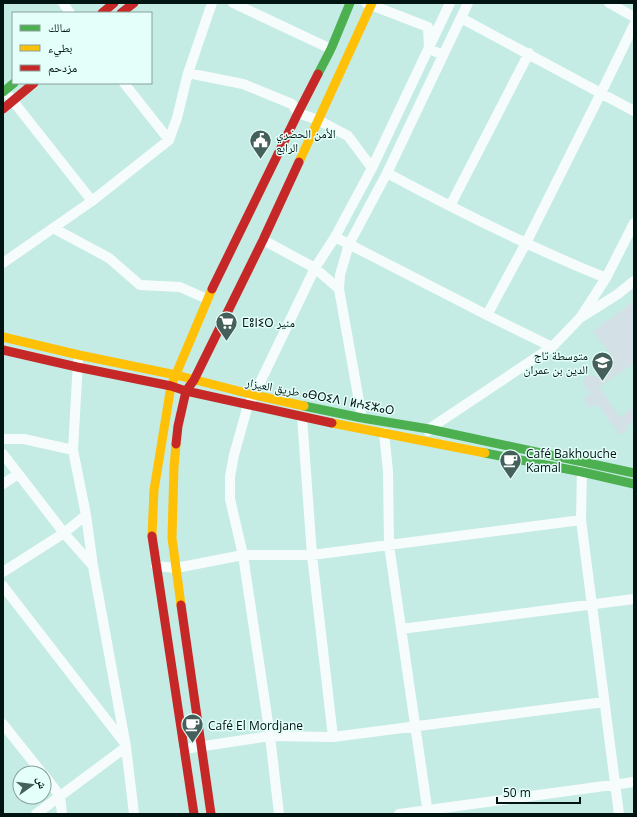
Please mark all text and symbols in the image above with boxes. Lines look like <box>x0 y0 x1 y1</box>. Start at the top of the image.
legend <box>12 12 152 84</box>
text: سالك <box>48 19 70 36</box>
text: بطيء <box>48 39 72 58</box>
text: مزدحم <box>48 59 77 76</box>
place label: الأمن الحضري الرابع <box>276 125 336 156</box>
public building icon: الأمن الحضري الرابع <box>247 127 273 160</box>
supermarket icon: ⵎⵓⵏⵉⵔ منير <box>213 309 239 342</box>
place label: ⵎⵓⵏⵉⵔ منير <box>242 314 295 331</box>
place label: متوسطة تاج الدين بن عمران <box>523 347 588 378</box>
school or university icon: متوسطة تاج الدين بن عمران <box>590 349 616 382</box>
street label: طريق العيزار ⴰⴱⵔⵉⴷ ⵏ ⵍⵄⵉⵣⴰⵔ <box>243 373 396 419</box>
place label: Café Bakhouche Kamal <box>526 445 617 476</box>
cafe icon: Café Bakhouche Kamal <box>498 447 524 480</box>
cafe icon: Café El Mordjane <box>180 712 206 745</box>
place label: Café El Mordjane <box>208 717 303 734</box>
north arrow <box>12 765 52 805</box>
text: ش <box>33 775 51 790</box>
scale bar <box>497 779 580 805</box>
text: 50 m <box>503 784 531 801</box>

